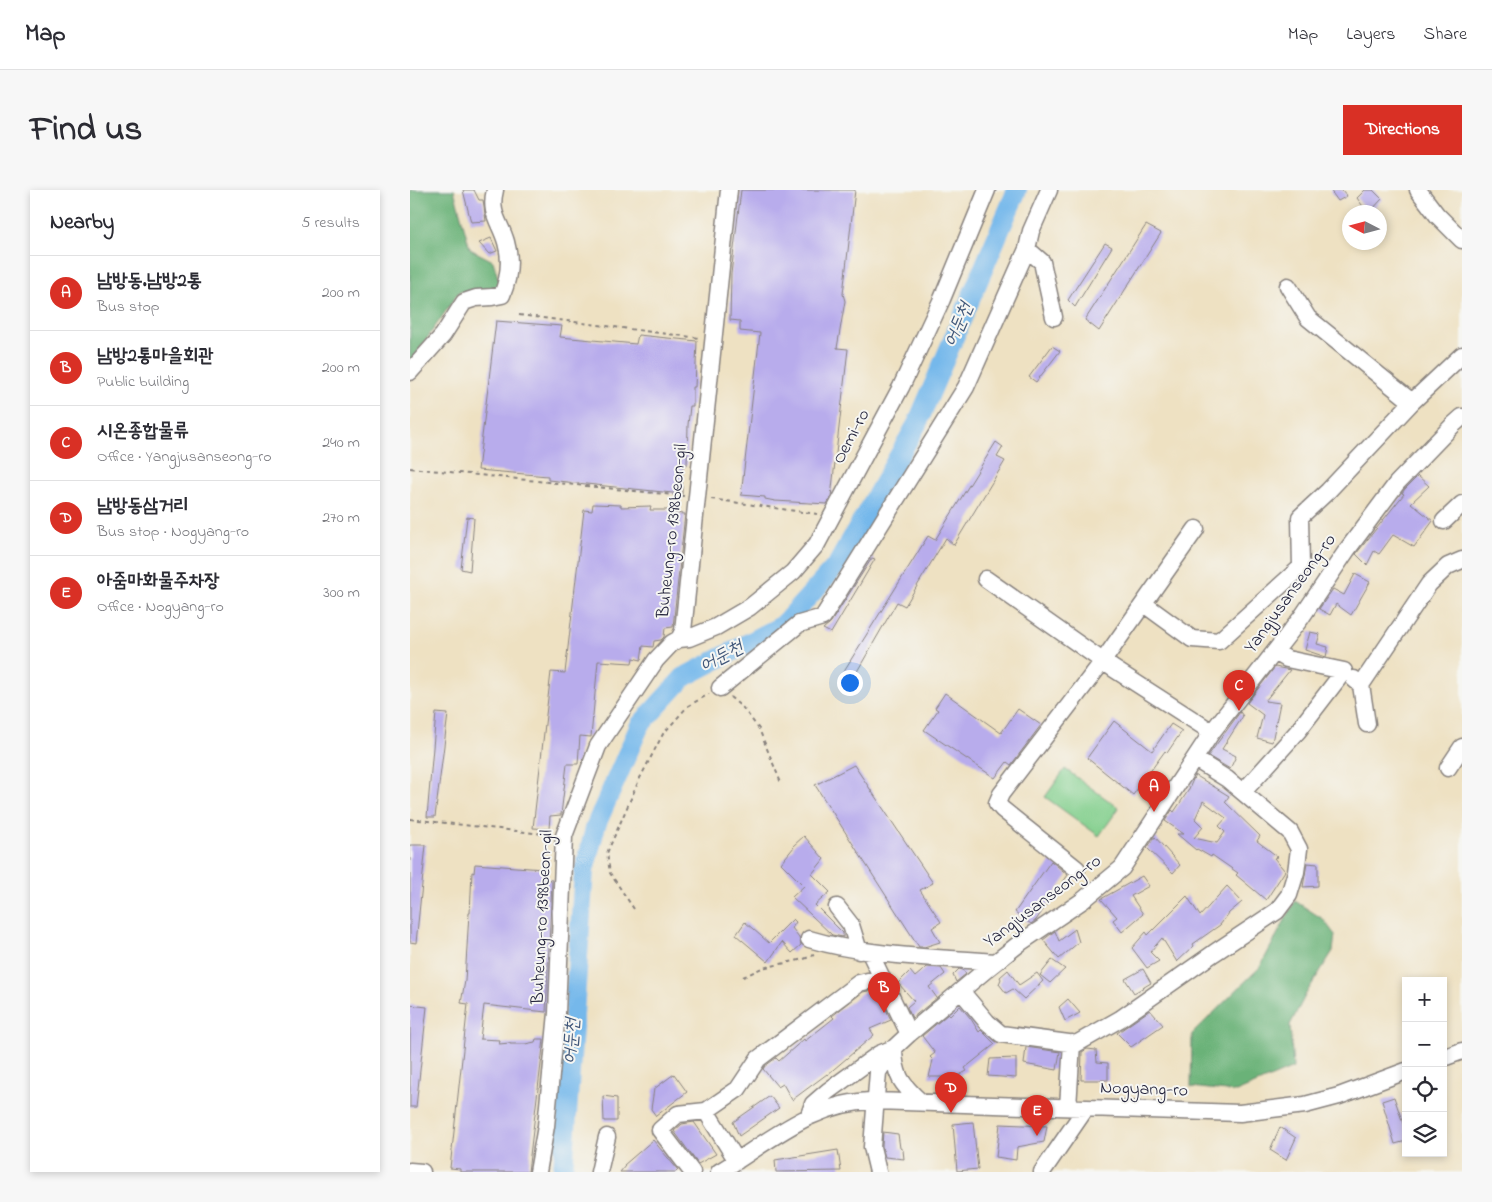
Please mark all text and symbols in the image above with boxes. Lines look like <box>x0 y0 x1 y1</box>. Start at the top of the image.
text: Map <box>25 17 66 52</box>
text: Map <box>1288 22 1318 48</box>
text: Layers <box>1346 22 1396 48</box>
text: Share <box>1424 22 1467 48</box>
text: Find us <box>30 105 142 156</box>
button: Directions <box>1343 105 1462 155</box>
north arrow <box>1342 205 1387 250</box>
text: Nearby <box>50 208 114 238</box>
text: 5 results <box>301 211 360 235</box>
text: 남방동.남방2통 <box>97 268 202 295</box>
text: A <box>61 281 71 305</box>
text: 200 m <box>322 281 360 305</box>
text: Bus stop <box>97 295 160 319</box>
water label: 어둔천 <box>938 297 981 351</box>
text: 남방2통마을회관 <box>97 343 213 370</box>
text: B <box>61 356 71 380</box>
text: 200 m <box>322 356 360 380</box>
text: Public building <box>97 370 189 394</box>
street label: Oemi-ro <box>827 405 877 469</box>
text: 시온종합물류 <box>97 418 189 445</box>
text: C <box>62 431 70 455</box>
text: 240 m <box>322 431 360 455</box>
street label: Buheung-ro 1398beon-gil <box>651 443 696 620</box>
text: Office · Yangjusanseong-ro <box>97 445 272 469</box>
text: 남방동삼거리 <box>97 493 189 520</box>
text: D <box>60 506 72 530</box>
text: 270 m <box>322 506 360 530</box>
text: Bus stop · Nogyang-ro <box>97 520 249 544</box>
street label: Yangjusanseong-ro <box>1239 529 1344 660</box>
text: 아줌마화물주차장 <box>97 568 219 595</box>
text: E <box>61 581 71 605</box>
text: 300 m <box>323 581 360 605</box>
text: Office · Nogyang-ro <box>97 595 224 619</box>
water label: 어둔천 <box>695 634 750 680</box>
your location <box>837 670 863 696</box>
pin: C <box>1223 670 1255 711</box>
pin: A <box>1138 771 1170 812</box>
street label: Buheung-ro 1398beon-gil <box>525 829 562 1006</box>
street label: Yangjusanseong-ro <box>979 849 1108 956</box>
pin: B <box>868 972 900 1013</box>
map controls <box>1402 977 1447 1157</box>
button: + <box>1402 977 1447 1022</box>
water label: 어둔천 <box>557 1015 587 1065</box>
button: − <box>1402 1022 1447 1067</box>
button: locate <box>1402 1067 1447 1112</box>
pin: D <box>935 1072 967 1113</box>
street label: Nogyang-ro <box>1100 1075 1188 1106</box>
pin: E <box>1021 1095 1053 1136</box>
button: layers <box>1402 1112 1447 1157</box>

